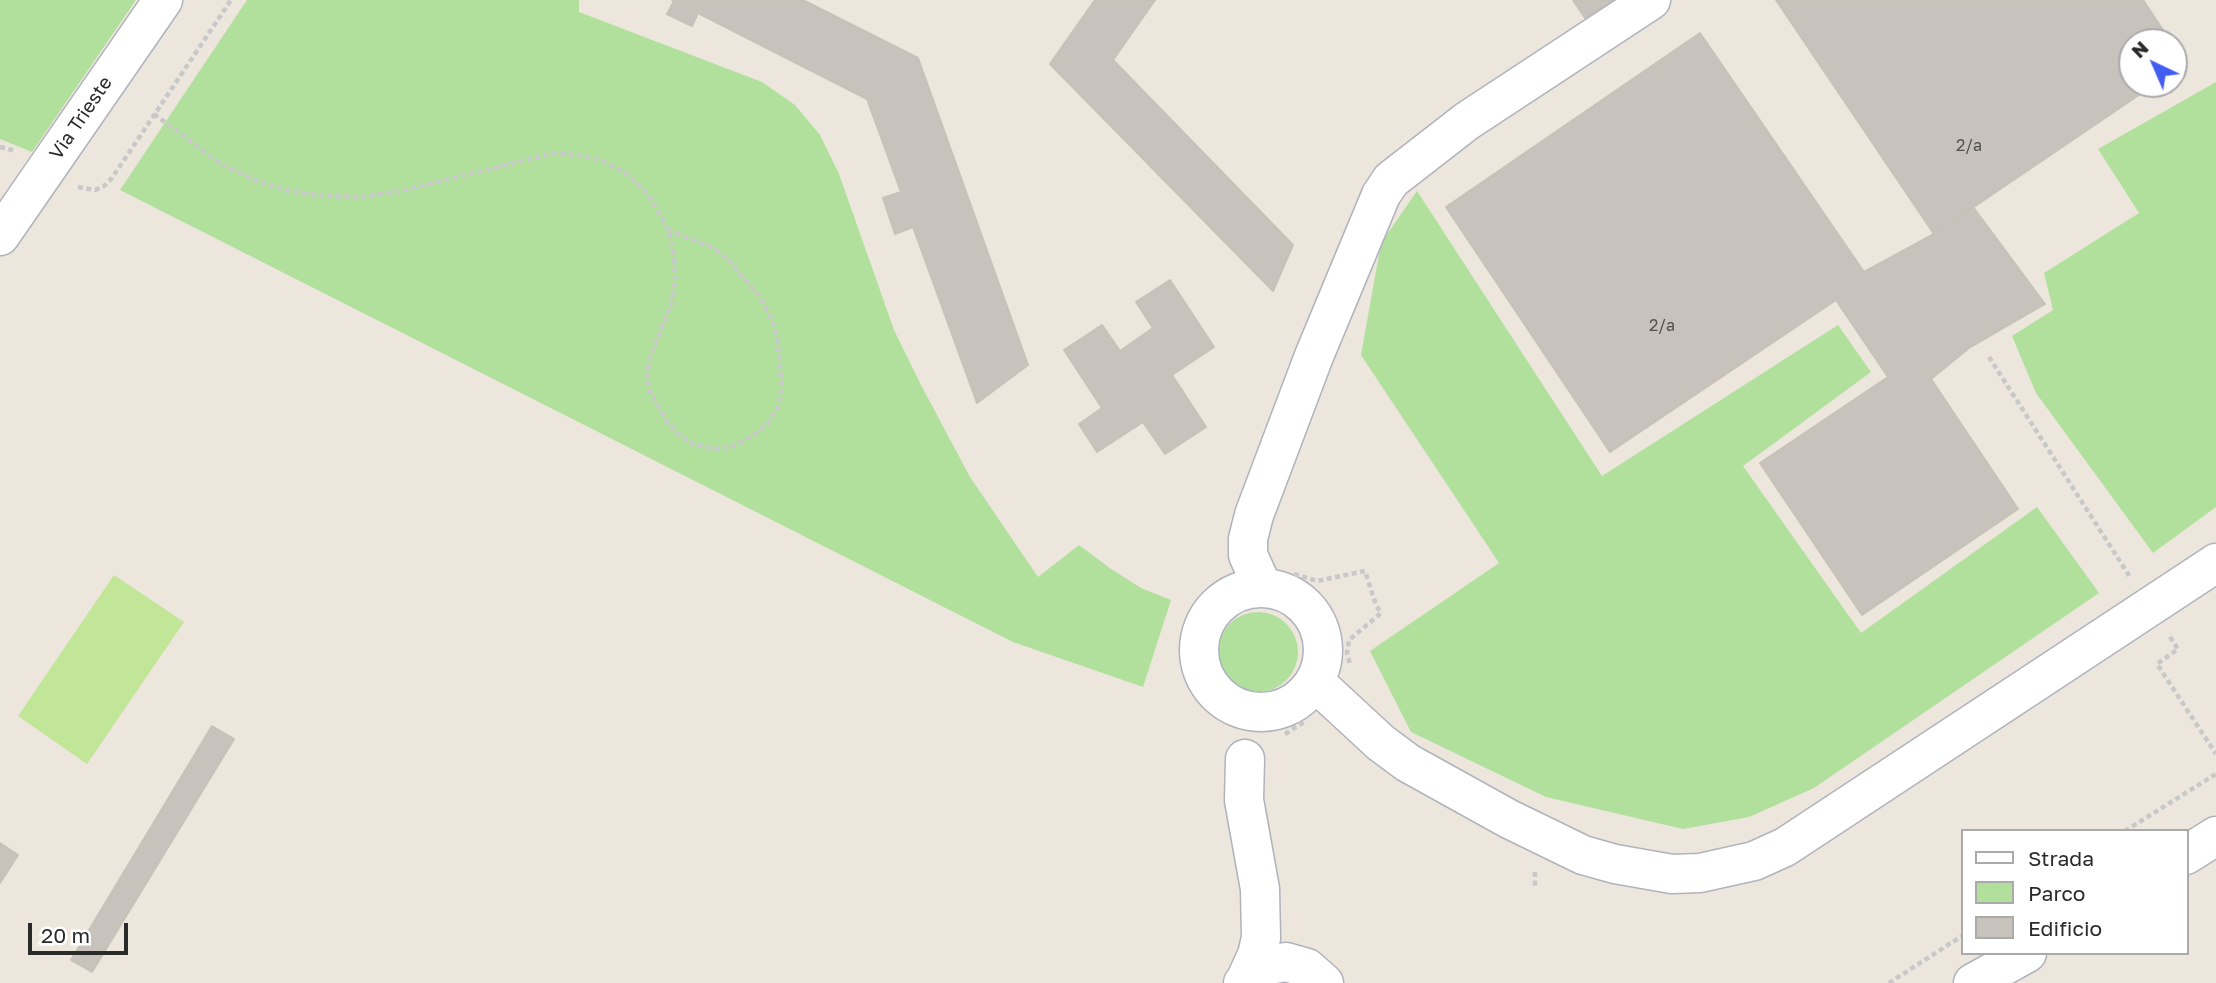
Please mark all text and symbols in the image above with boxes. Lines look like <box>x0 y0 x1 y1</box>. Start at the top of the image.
north arrow <box>2118 28 2188 98</box>
text: N <box>2126 36 2153 62</box>
street label: Via Trieste <box>45 72 117 164</box>
house number: 2/a <box>1956 136 1982 156</box>
house number: 2/a <box>1649 316 1675 336</box>
legend <box>1960 829 2188 955</box>
text: Strada <box>2028 845 2094 871</box>
text: Parco <box>2028 880 2085 906</box>
scale bar <box>32 909 131 953</box>
text: Edificio <box>2028 915 2102 941</box>
text: 20 m <box>41 922 90 948</box>

